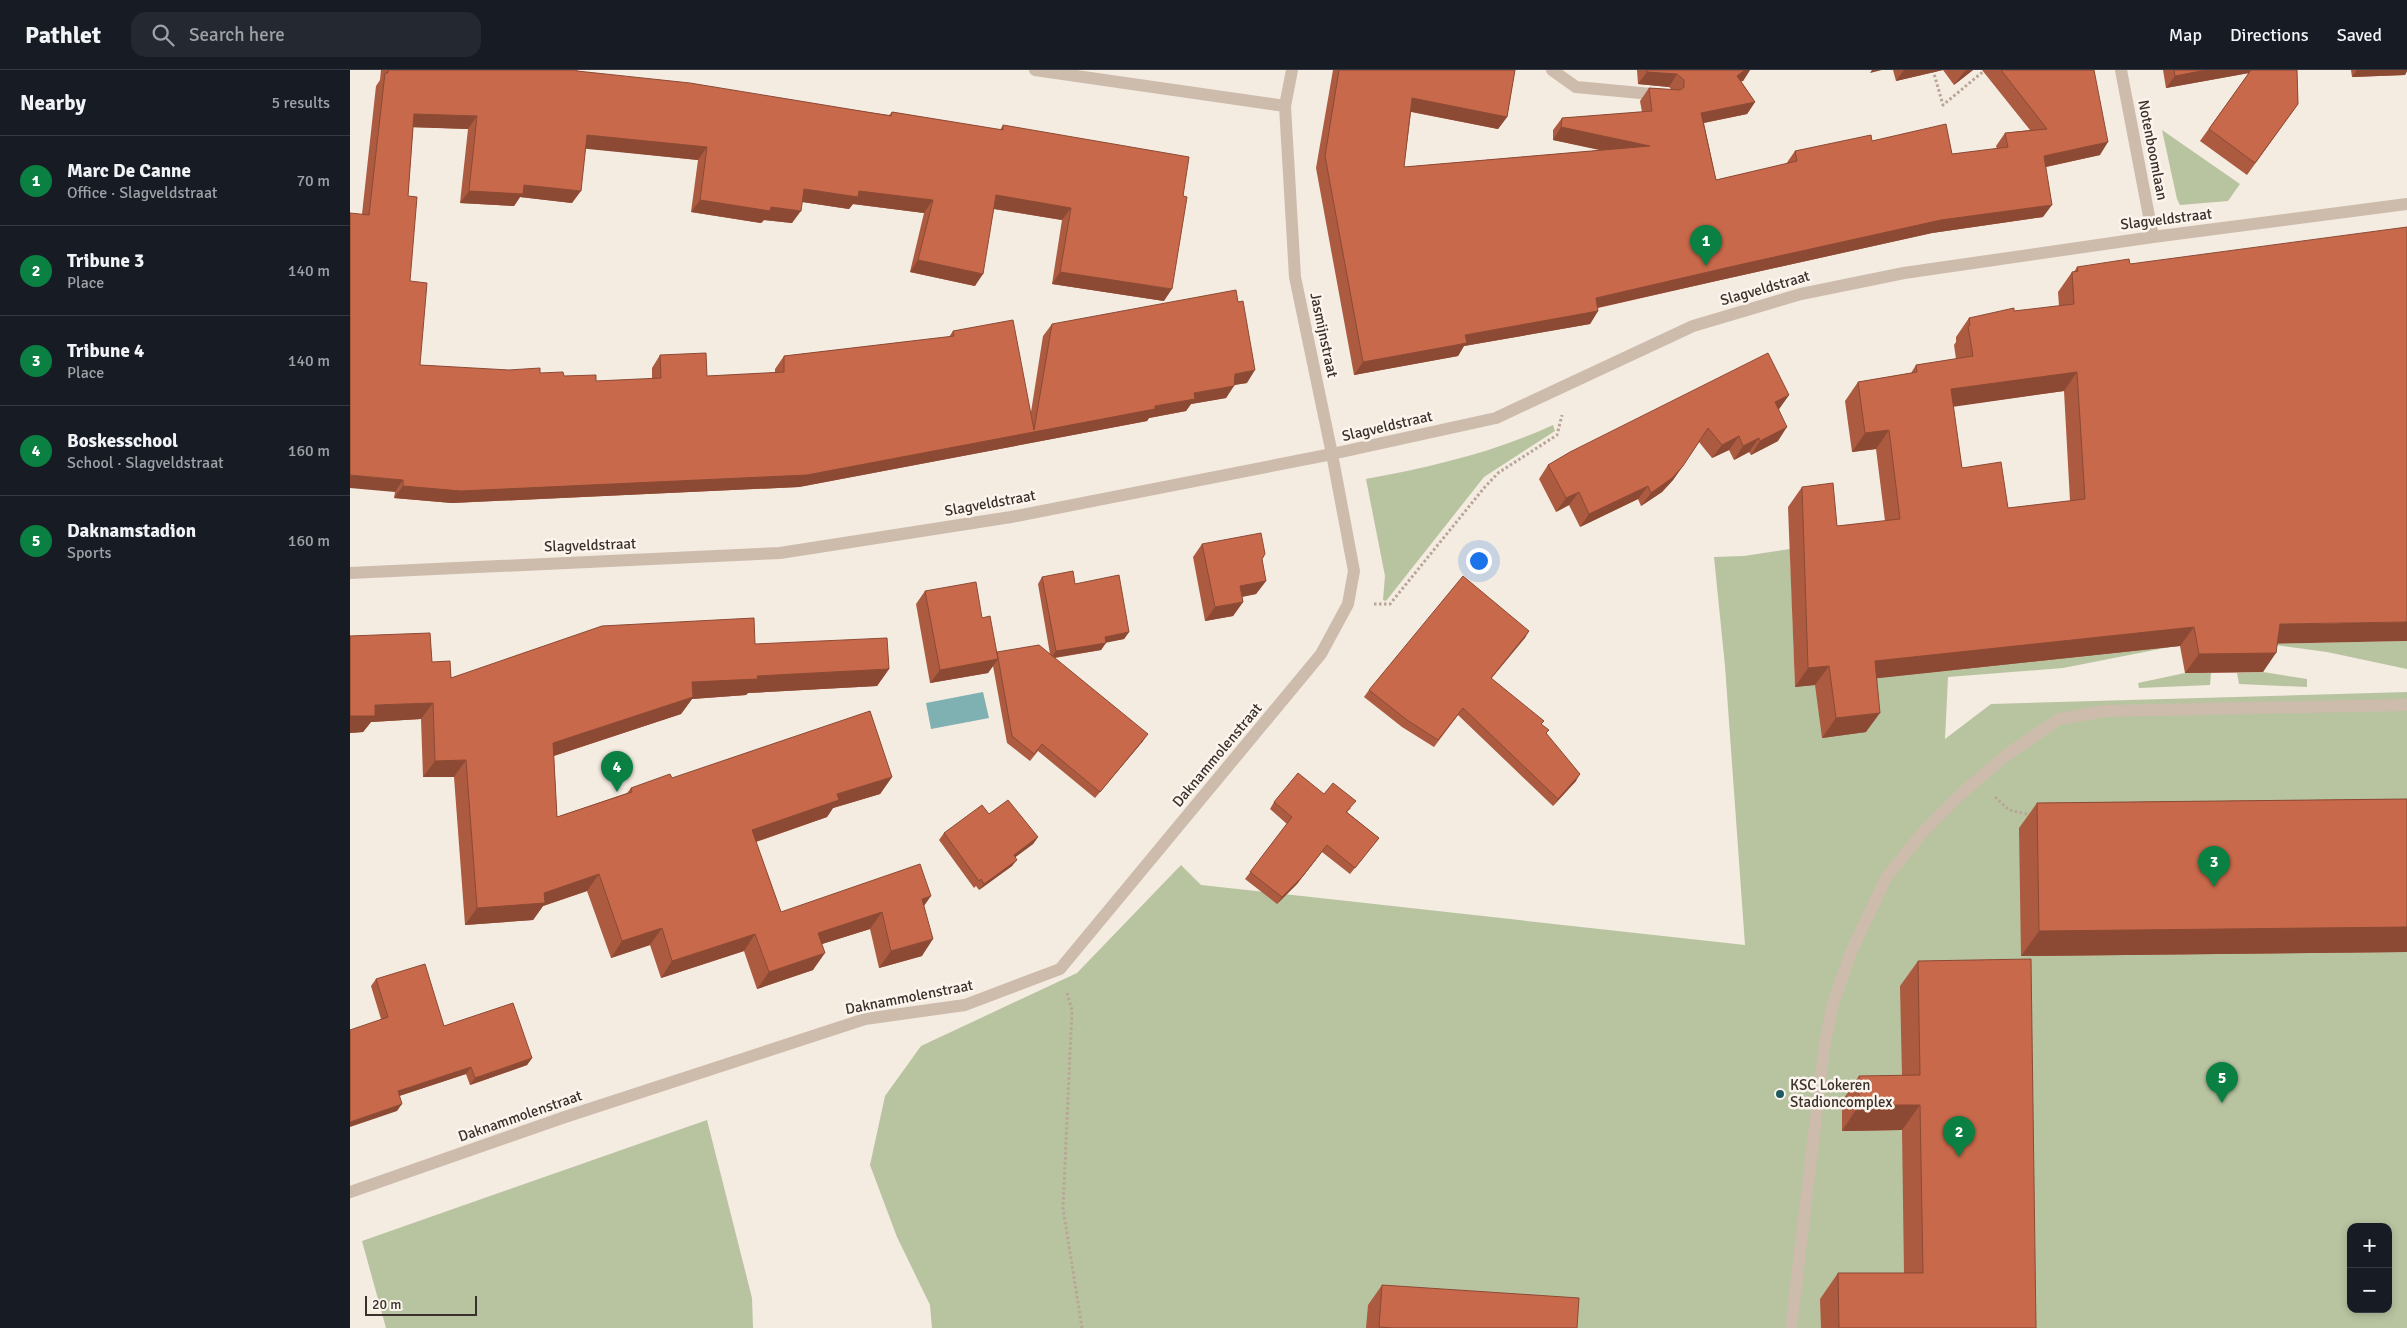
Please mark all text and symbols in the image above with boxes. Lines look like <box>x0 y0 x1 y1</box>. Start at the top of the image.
search box <box>131 12 481 57</box>
text: Pathlet <box>25 20 101 50</box>
icon: search <box>149 21 177 49</box>
text: Search here <box>189 23 285 47</box>
text: Map <box>2169 24 2202 46</box>
text: Directions <box>2230 24 2309 46</box>
text: Saved <box>2337 24 2382 46</box>
text: Nearby <box>20 90 86 116</box>
text: 5 results <box>271 93 330 113</box>
street label: Notenboomlaan <box>2134 98 2172 202</box>
text: Marc De Canne <box>67 159 191 183</box>
text: 1 <box>32 171 40 191</box>
text: 70 m <box>296 171 330 191</box>
text: Office · Slagveldstraat <box>67 183 217 203</box>
street label: Slagveldstraat <box>2119 204 2213 234</box>
pin: 1 <box>1690 225 1722 266</box>
text: Tribune 3 <box>67 249 144 273</box>
text: 2 <box>32 261 40 281</box>
text: 140 m <box>288 261 330 281</box>
street label: Slagveldstraat <box>1718 267 1812 309</box>
text: Place <box>67 273 104 293</box>
street label: Jasmijnstraat <box>1306 291 1342 379</box>
text: Tribune 4 <box>67 339 144 363</box>
text: 3 <box>32 351 40 371</box>
text: 140 m <box>288 351 330 371</box>
text: Place <box>67 363 104 383</box>
street label: Slagveldstraat <box>1340 407 1434 445</box>
text: Boskesschool <box>67 429 178 453</box>
text: 4 <box>32 441 40 461</box>
text: 160 m <box>288 441 330 461</box>
text: School · Slagveldstraat <box>67 453 224 473</box>
street label: Slagveldstraat <box>943 486 1037 520</box>
text: Daknamstadion <box>67 519 196 543</box>
text: 5 <box>32 531 40 551</box>
text: 160 m <box>288 531 330 551</box>
street label: Slagveldstraat <box>544 534 636 556</box>
text: Sports <box>67 543 112 563</box>
your location <box>1466 548 1492 574</box>
street label: Daknammolenstraat <box>1168 700 1266 810</box>
pin: 4 <box>601 751 633 792</box>
pin: 3 <box>2198 846 2230 887</box>
street label: Daknammolenstraat <box>844 976 974 1018</box>
pin: 5 <box>2206 1062 2238 1103</box>
place label: KSC Lokeren Stadioncomplex <box>1790 1076 1893 1111</box>
street label: Daknammolenstraat <box>456 1086 584 1146</box>
marker: KSC Lokeren Stadioncomplex <box>1774 1088 1786 1100</box>
pin: 2 <box>1943 1116 1975 1157</box>
map controls <box>2347 1223 2392 1313</box>
button: + <box>2347 1223 2392 1268</box>
button: − <box>2347 1268 2392 1313</box>
scale bar <box>365 1293 478 1316</box>
text: 20 m <box>372 1296 401 1313</box>

